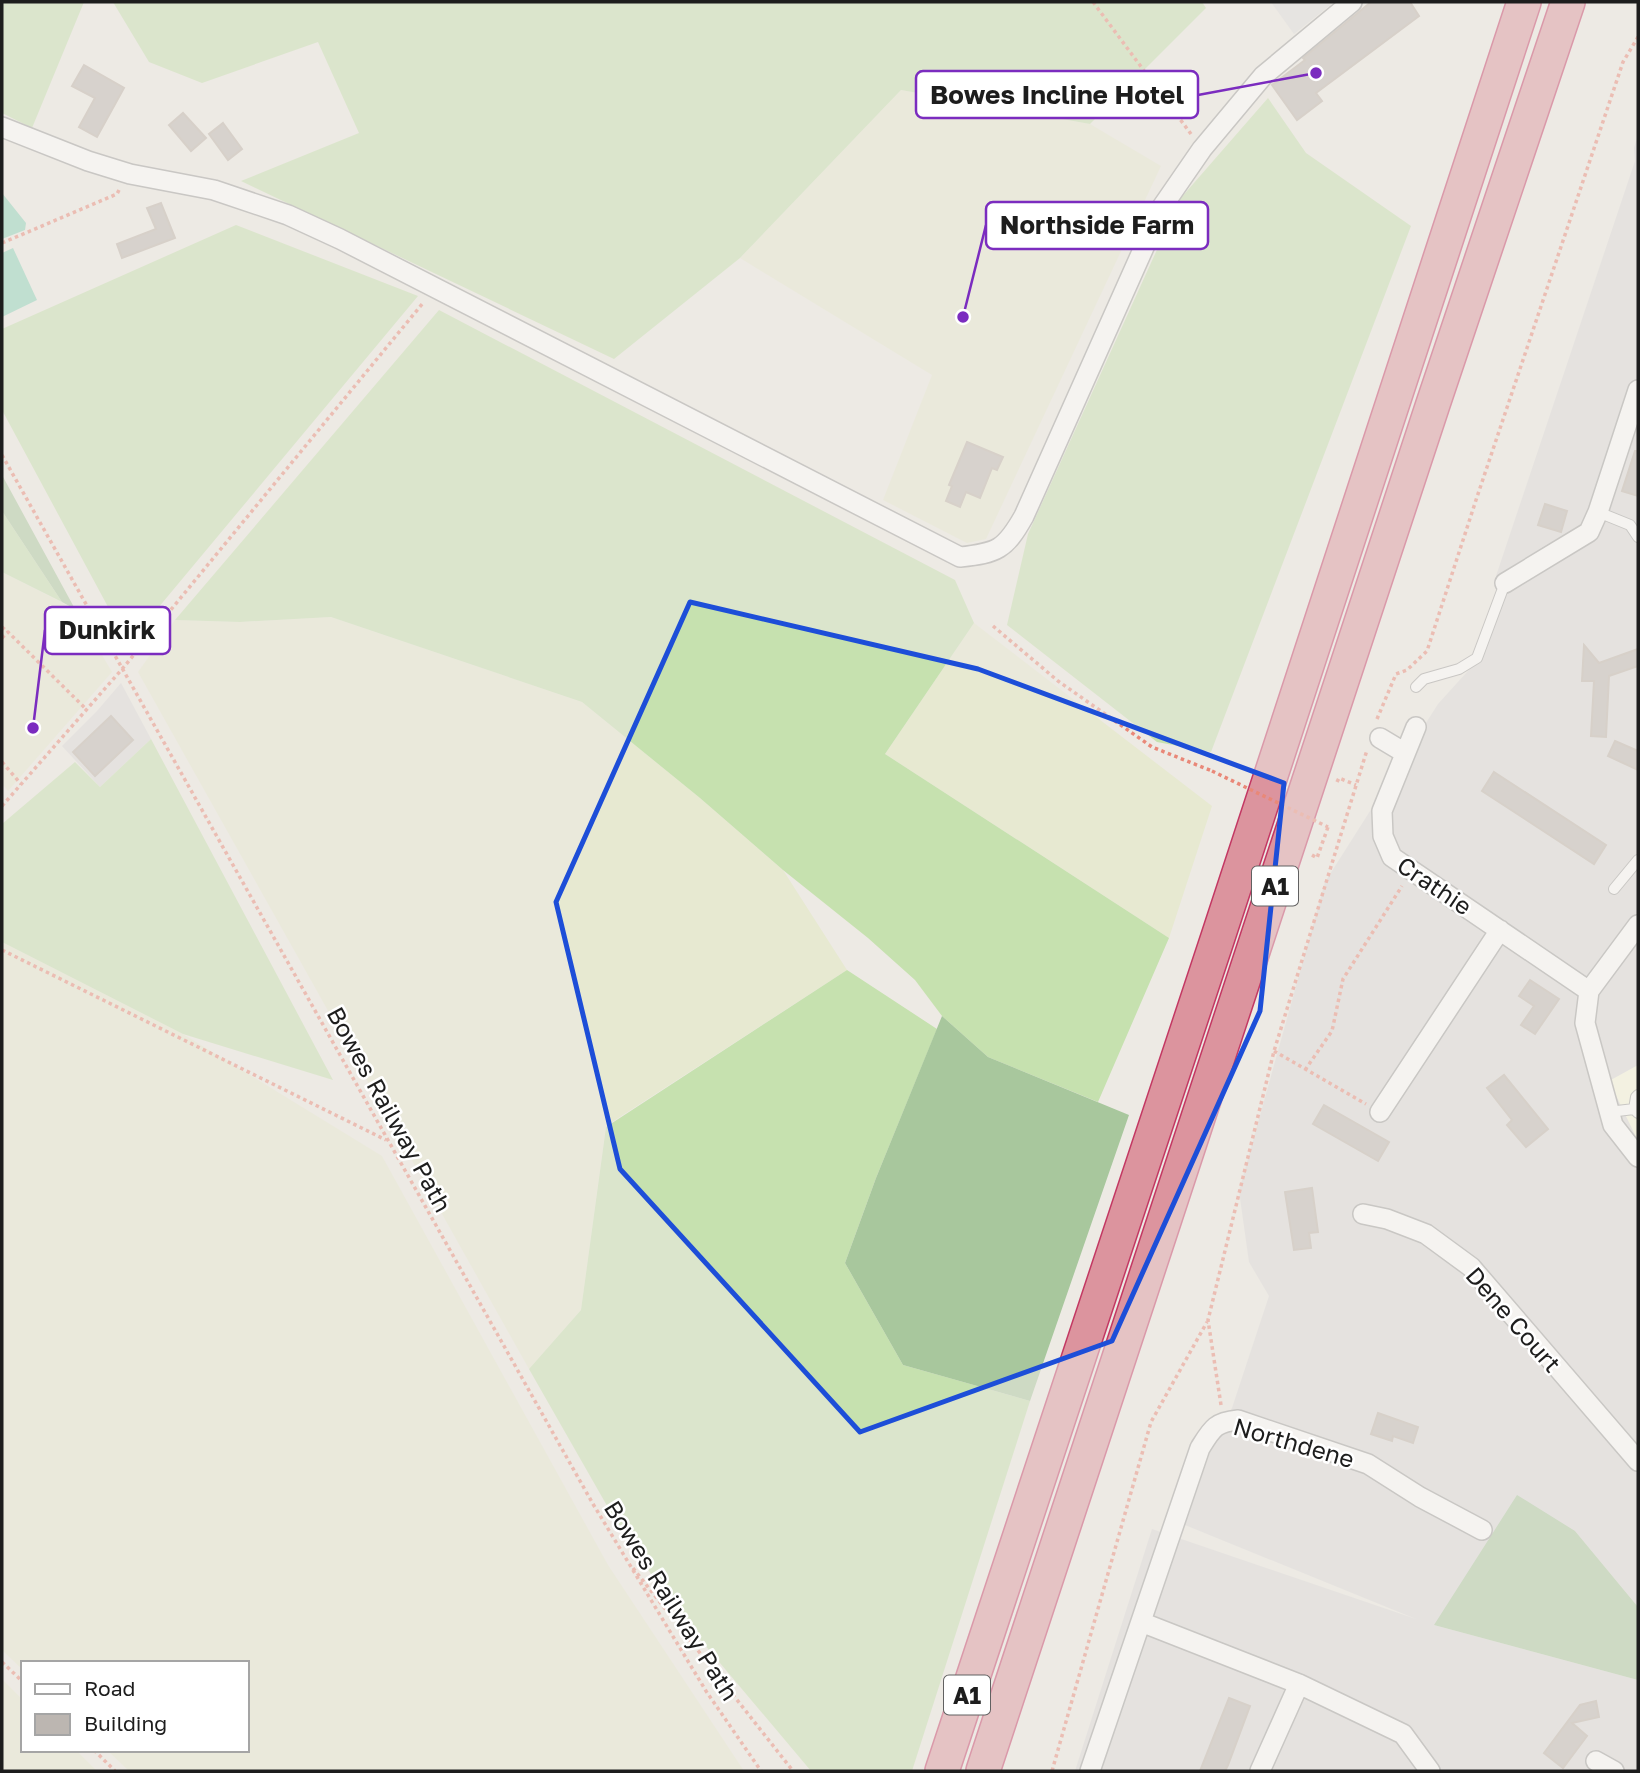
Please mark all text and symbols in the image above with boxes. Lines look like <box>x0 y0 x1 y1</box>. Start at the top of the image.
callout: Bowes Incline Hotel <box>916 71 1198 118</box>
text: Bowes Incline Hotel <box>930 79 1184 110</box>
callout: Northside Farm <box>986 202 1208 249</box>
text: Northside Farm <box>1000 209 1194 240</box>
callout: Dunkirk <box>45 607 170 654</box>
text: Dunkirk <box>58 614 156 645</box>
street label: Crathie <box>1392 850 1478 920</box>
road number: A1 <box>1252 866 1298 906</box>
street label: Bowes Railway Path <box>322 1001 458 1217</box>
street label: Dene Court <box>1460 1260 1568 1378</box>
street label: Northdene <box>1230 1411 1358 1473</box>
street label: Bowes Railway Path <box>599 1495 745 1705</box>
legend <box>21 1661 248 1752</box>
text: Road <box>84 1675 135 1701</box>
road number: A1 <box>944 1676 990 1714</box>
text: Building <box>84 1710 167 1736</box>

